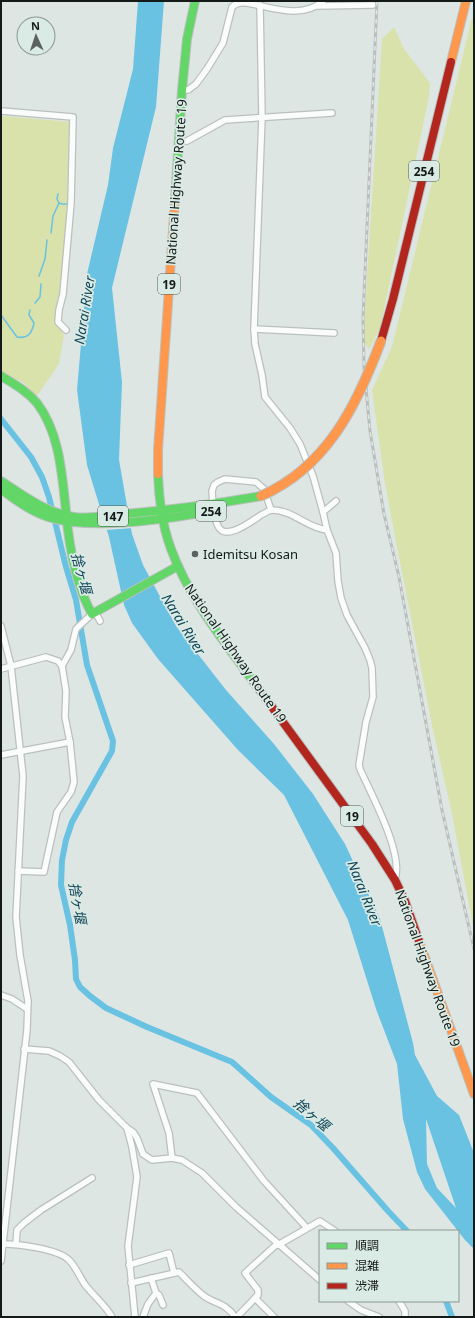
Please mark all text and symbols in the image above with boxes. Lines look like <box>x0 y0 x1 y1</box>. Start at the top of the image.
north arrow <box>16 16 56 56</box>
text: N <box>31 18 40 33</box>
street label: National Highway Route 19 <box>161 99 191 265</box>
road number: 254 <box>409 161 439 181</box>
water label: Narai River <box>69 274 99 346</box>
road number: 19 <box>158 274 180 294</box>
road number: 254 <box>196 501 226 521</box>
road number: 147 <box>98 506 128 526</box>
place label: Idemitsu Kosan <box>203 545 298 563</box>
marker: Idemitsu Kosan <box>190 549 200 559</box>
water label: 捨ヶ堰 <box>67 550 97 599</box>
street label: National Highway Route 19 <box>181 580 291 726</box>
water label: Narai River <box>158 590 211 659</box>
road number: 19 <box>341 806 363 826</box>
water label: Narai River <box>343 857 387 929</box>
water label: 捨ヶ堰 <box>65 881 92 928</box>
street label: National Highway Route 19 <box>391 887 465 1049</box>
water label: 捨ヶ堰 <box>290 1093 336 1137</box>
legend <box>319 1230 459 1302</box>
text: 順調 <box>355 1237 379 1254</box>
text: 混雑 <box>355 1257 379 1274</box>
text: 渋滞 <box>355 1277 379 1294</box>

